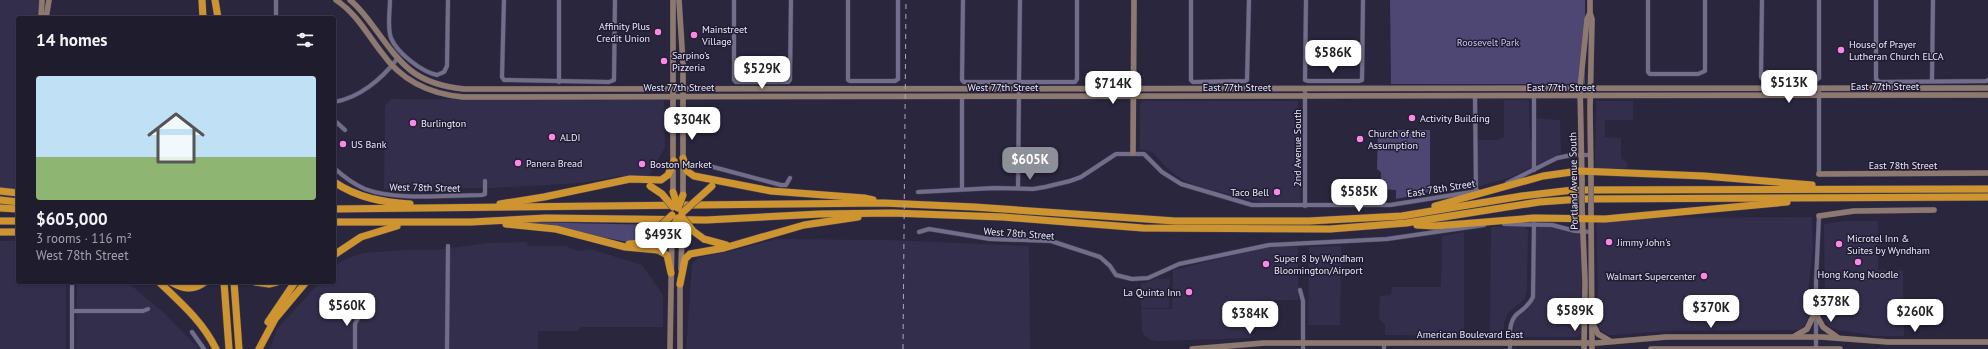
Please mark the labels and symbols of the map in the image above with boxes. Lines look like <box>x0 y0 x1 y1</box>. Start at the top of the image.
place label: Affinity Plus Credit Union <box>596 20 650 45</box>
place label: Mainstreet Village <box>701 23 748 48</box>
marker: Affinity Plus Credit Union <box>653 27 663 37</box>
marker: Mainstreet Village <box>689 30 699 40</box>
park label: Roosevelt Park <box>1457 36 1519 49</box>
place label: House of Prayer Lutheran Church ELCA <box>1849 38 1944 63</box>
pin: $586K <box>1305 40 1361 74</box>
marker: House of Prayer Lutheran Church ELCA <box>1836 45 1846 55</box>
place label: Sarpino's Pizzeria <box>672 49 710 74</box>
marker: Sarpino's Pizzeria <box>659 56 669 66</box>
pin: $529K <box>734 56 790 90</box>
pin: $513K <box>1761 70 1817 104</box>
pin: $714K <box>1085 71 1141 105</box>
street label: East 77th Street <box>1851 80 1920 93</box>
street label: West 77th Street <box>644 81 715 94</box>
street label: West 77th Street <box>968 81 1039 94</box>
street label: East 77th Street <box>1203 81 1272 94</box>
street label: East 77th Street <box>1527 81 1596 94</box>
pin: $304K <box>664 107 720 141</box>
street label: 2nd Avenue South <box>1291 109 1304 187</box>
place label: Activity Building <box>1420 112 1490 125</box>
marker: Activity Building <box>1407 113 1417 123</box>
place label: Burlington <box>421 117 466 130</box>
marker: Burlington <box>408 118 418 128</box>
place label: Church of the Assumption <box>1368 127 1426 152</box>
place label: ALDI <box>560 131 580 144</box>
marker: ALDI <box>547 132 557 142</box>
street label: Portland Avenue South <box>1566 132 1581 230</box>
marker: Church of the Assumption <box>1355 134 1365 144</box>
place label: US Bank <box>351 138 387 151</box>
marker: US Bank <box>338 139 348 149</box>
pin: $605K <box>1002 147 1058 181</box>
place label: Panera Bread <box>526 157 582 170</box>
marker: Panera Bread <box>513 158 523 168</box>
place label: Boston Market <box>650 158 712 171</box>
marker: Boston Market <box>637 159 647 169</box>
street label: East 78th Street <box>1869 159 1938 172</box>
street label: East 78th Street <box>1406 177 1477 200</box>
pin: $585K <box>1331 179 1387 213</box>
street label: West 78th Street <box>389 180 461 195</box>
place label: Taco Bell <box>1230 186 1269 199</box>
marker: Taco Bell <box>1272 187 1282 197</box>
pin: $493K <box>635 222 691 256</box>
street label: West 78th Street <box>983 225 1056 243</box>
place label: Microtel Inn & Suites by Wyndham <box>1847 232 1930 257</box>
place label: Jimmy John's <box>1616 236 1671 249</box>
marker: Jimmy John's <box>1604 237 1614 247</box>
marker: Microtel Inn & Suites by Wyndham <box>1834 239 1844 249</box>
place label: Super 8 by Wyndham Bloomington/Airport <box>1274 252 1364 277</box>
marker: Hong Kong Noodle <box>1853 257 1863 267</box>
marker: Super 8 by Wyndham Bloomington/Airport <box>1261 259 1271 269</box>
place label: Hong Kong Noodle <box>1818 268 1898 281</box>
place label: Walmart Supercenter <box>1606 270 1697 283</box>
marker: Walmart Supercenter <box>1699 271 1709 281</box>
place label: La Quinta Inn <box>1123 286 1181 299</box>
marker: La Quinta Inn <box>1184 287 1194 297</box>
pin: $378K <box>1803 289 1859 323</box>
pin: $560K <box>319 293 375 327</box>
pin: $370K <box>1683 295 1739 329</box>
pin: $589K <box>1547 298 1603 332</box>
pin: $260K <box>1887 299 1943 333</box>
pin: $384K <box>1222 301 1278 335</box>
street label: American Boulevard East <box>1417 328 1524 341</box>

